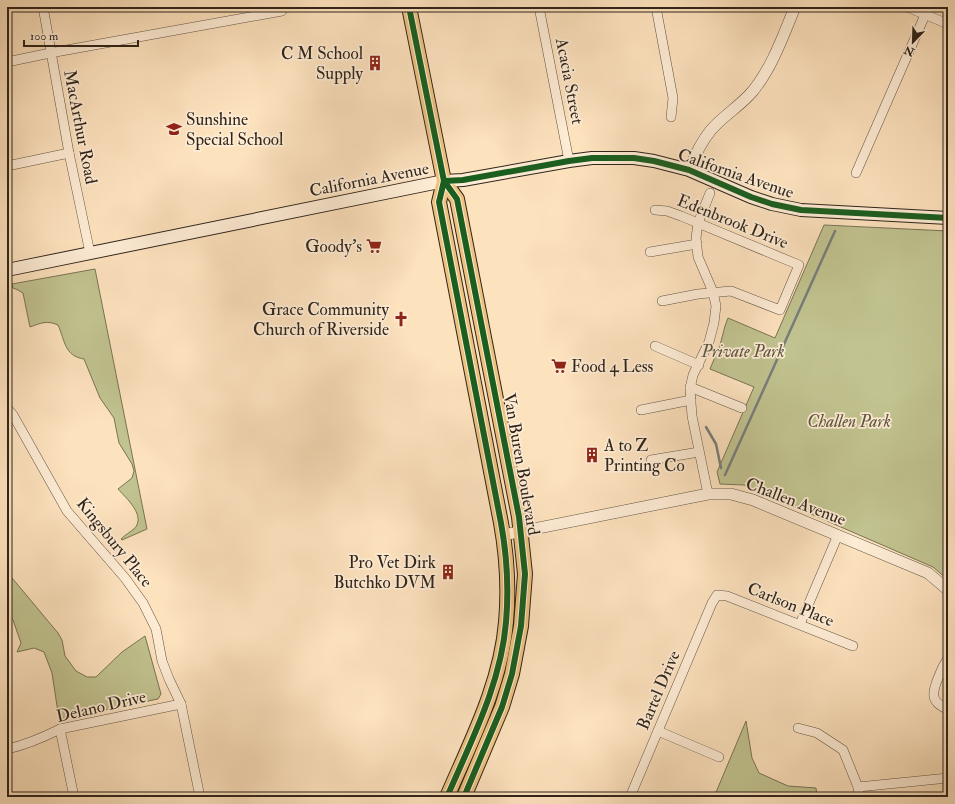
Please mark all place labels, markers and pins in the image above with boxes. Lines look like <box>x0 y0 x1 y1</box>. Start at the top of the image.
place label: C M School Supply <box>281 43 364 85</box>
building icon: C M School Supply <box>366 54 384 72</box>
place label: Sunshine Special School <box>186 109 284 151</box>
school or university icon: Sunshine Special School <box>165 120 183 138</box>
place label: Goody's <box>305 236 362 258</box>
supermarket icon: Goody's <box>365 237 383 255</box>
place label: Grace Community Church of Riverside <box>253 299 390 340</box>
church icon: Grace Community Church of Riverside <box>392 310 410 328</box>
place label: Food 4 Less <box>571 356 654 377</box>
supermarket icon: Food 4 Less <box>550 357 568 375</box>
place label: A to Z Printing Co <box>603 435 685 476</box>
building icon: A to Z Printing Co <box>583 446 601 464</box>
place label: Pro Vet Dirk Butchko DVM <box>333 552 436 593</box>
building icon: Pro Vet Dirk Butchko DVM <box>439 563 457 581</box>

